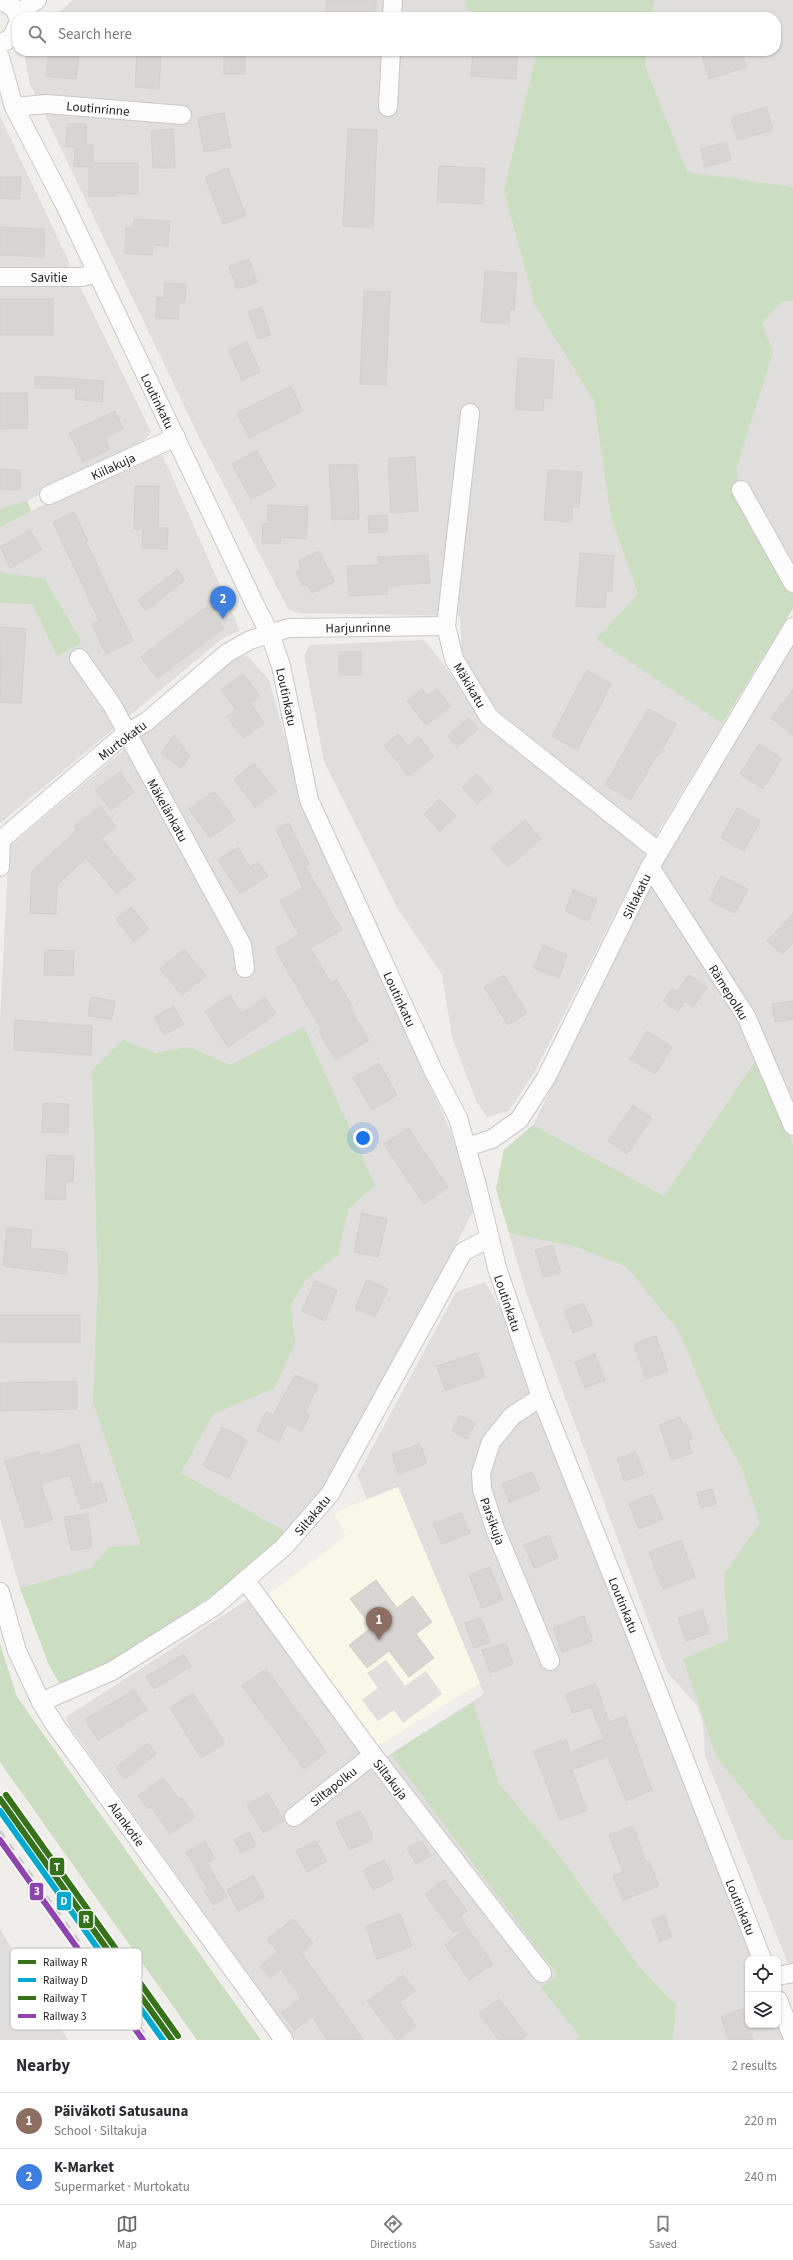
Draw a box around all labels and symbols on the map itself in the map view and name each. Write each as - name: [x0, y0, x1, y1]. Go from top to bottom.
- street label: Loutinrinne: [66, 97, 130, 121]
- street label: Savitie: [31, 269, 67, 287]
- street label: Loutinkatu: [136, 371, 178, 432]
- street label: Kiilakuja: [88, 449, 138, 485]
- pin: 2: [210, 586, 236, 619]
- street label: Harjunrinne: [325, 618, 391, 638]
- street label: Mäkikatu: [449, 660, 490, 711]
- street label: Loutinkatu: [271, 666, 301, 728]
- street label: Murtokatu: [95, 717, 151, 765]
- street label: Mäkelänkatu: [142, 776, 192, 845]
- street label: Siltakatu: [618, 871, 656, 922]
- street label: Rämepolku: [704, 961, 752, 1024]
- street label: Loutinkatu: [378, 969, 420, 1030]
- your location: [353, 1128, 373, 1148]
- street label: Loutinkatu: [489, 1272, 525, 1334]
- street label: Siltakatu: [290, 1491, 335, 1540]
- street label: Parsikuja: [475, 1495, 509, 1548]
- street label: Loutinkatu: [604, 1575, 642, 1636]
- pin: 1: [366, 1607, 392, 1640]
- street label: Siltakuja: [369, 1755, 412, 1804]
- street label: Siltapolku: [306, 1763, 361, 1811]
- street label: Alankotie: [104, 1799, 148, 1851]
- line badge: T: [49, 1857, 65, 1876]
- text: T: [54, 1860, 60, 1875]
- street label: Loutinkatu: [721, 1877, 759, 1938]
- line badge: 3: [29, 1882, 44, 1901]
- text: 3: [34, 1884, 40, 1899]
- line badge: D: [56, 1891, 72, 1911]
- text: D: [61, 1894, 68, 1909]
- line badge: R: [78, 1910, 94, 1929]
- text: R: [83, 1912, 90, 1927]
- legend: [10, 1948, 142, 2030]
- text: Railway R: [43, 1955, 87, 1970]
- text: Railway D: [43, 1973, 88, 1988]
- text: Railway T: [43, 1991, 87, 2006]
- text: Railway 3: [43, 2009, 86, 2024]

